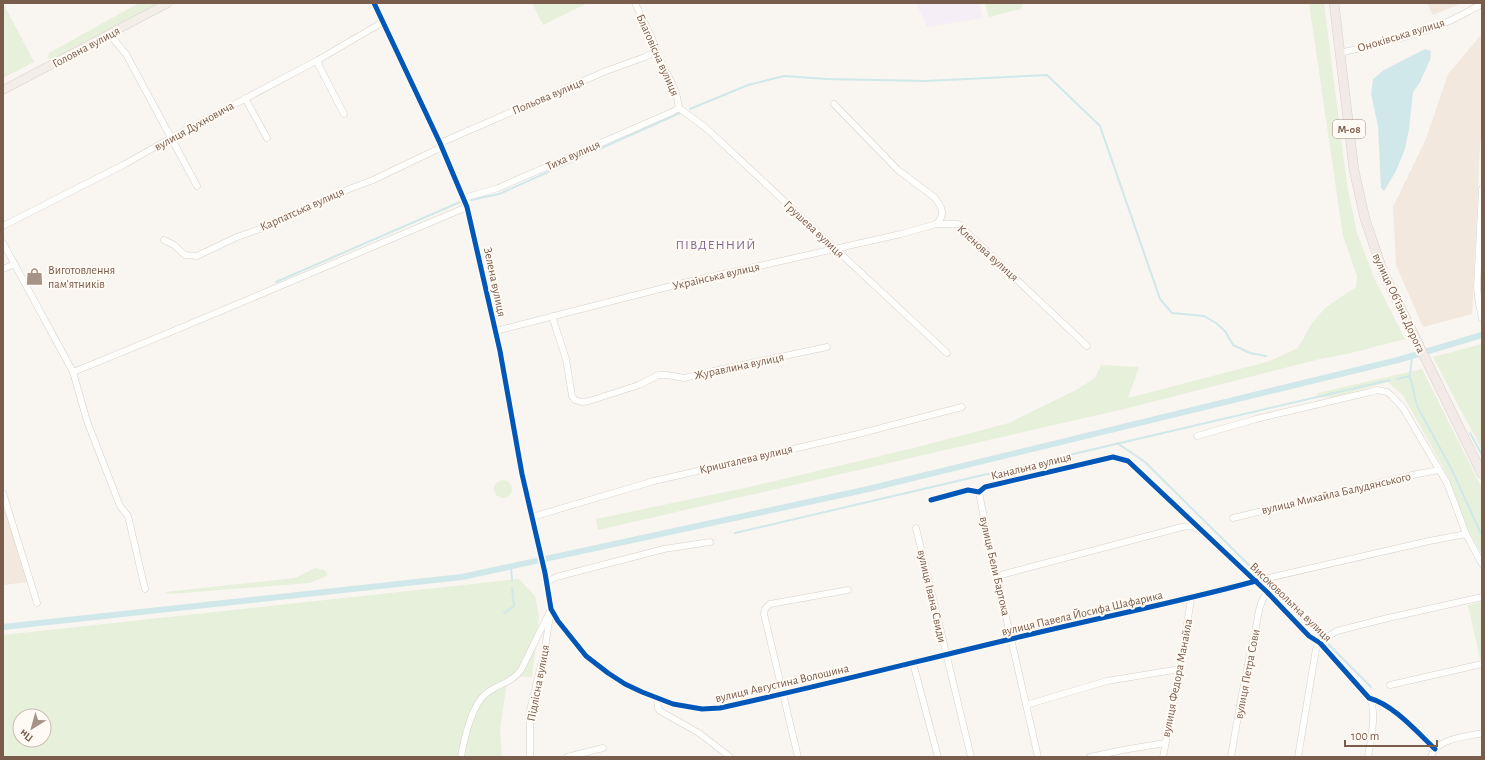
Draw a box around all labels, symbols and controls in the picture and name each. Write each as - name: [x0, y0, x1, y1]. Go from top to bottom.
- street label: Благовісна вулиця: [634, 12, 681, 98]
- street label: Оноківська вулиця: [1356, 16, 1446, 55]
- street label: Головна вулиця: [50, 24, 122, 71]
- street label: Польова вулиця: [510, 75, 586, 117]
- street label: вулиця Духновича: [152, 99, 237, 154]
- road number: М-08: [1333, 120, 1365, 138]
- street label: Тиха вулиця: [544, 138, 602, 173]
- street label: Карпатська вулиця: [258, 185, 346, 234]
- street label: Грушева вулиця: [781, 198, 846, 261]
- street label: Кленова вулиця: [955, 223, 1021, 284]
- district label: ПІВДЕННИЙ: [676, 238, 756, 252]
- street label: Зелена вулиця: [481, 246, 508, 318]
- street label: вулиця Обʼїзна Дорога: [1370, 251, 1428, 356]
- street label: Українська вулиця: [671, 260, 761, 293]
- place label: Виготовлення пам'ятників: [48, 264, 115, 290]
- shop icon: Виготовлення пам'ятників: [25, 267, 45, 287]
- street label: Журавлина вулиця: [693, 351, 785, 382]
- street label: Кришталева вулиця: [698, 442, 794, 477]
- street label: Канальна вулиця: [989, 450, 1073, 483]
- street label: вулиця Михайла Балудянського: [1260, 470, 1412, 517]
- street label: вулиця Бели Бартока: [977, 515, 1012, 617]
- street label: вулиця Івана Свиди: [914, 548, 949, 644]
- street label: Високовольтна вулиця: [1247, 560, 1334, 645]
- street label: вулиця Павела Йосифа Шафарика: [1000, 587, 1165, 638]
- street label: вулиця Федора Манайла: [1160, 617, 1195, 738]
- street label: вулиця Петра Сови: [1232, 628, 1263, 720]
- street label: Підлісна вулиця: [525, 644, 552, 723]
- street label: вулиця Августина Волошина: [714, 662, 851, 705]
- north arrow: [12, 708, 52, 748]
- scale bar: [1345, 722, 1437, 748]
- text: Пн: [18, 727, 35, 744]
- text: 100 m: [1351, 730, 1379, 742]

